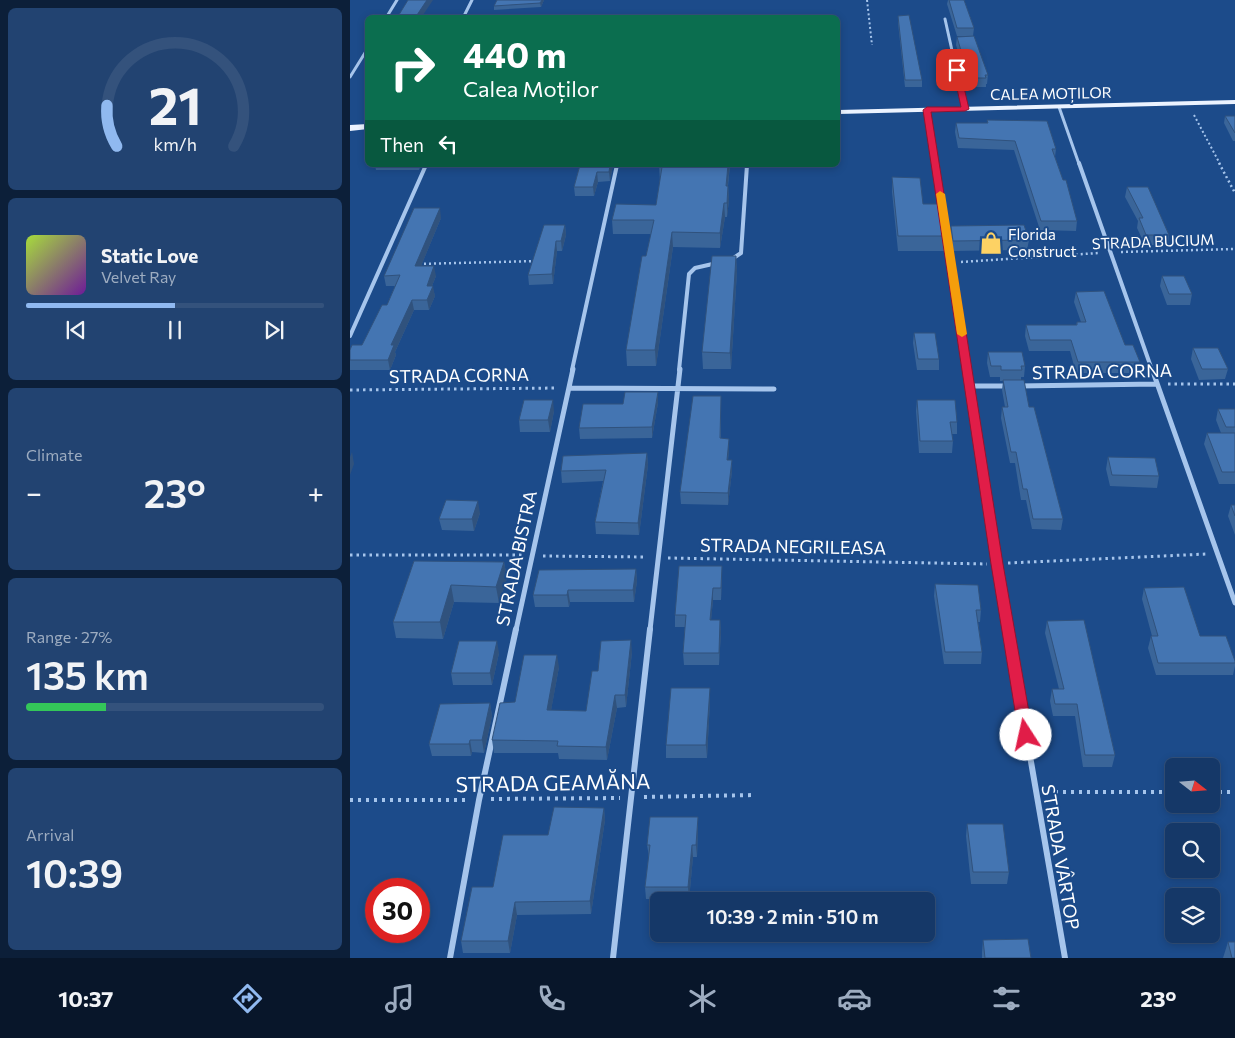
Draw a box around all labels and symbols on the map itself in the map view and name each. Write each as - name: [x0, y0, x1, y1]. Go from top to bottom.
- pin: [936, 49, 978, 91]
- street label: CALEA MOȚILOR: [990, 83, 1112, 105]
- place label: Florida Construct: [1008, 225, 1077, 260]
- shop icon: Florida Construct: [978, 230, 1004, 256]
- street label: STRADA BUCIUM: [1091, 230, 1215, 252]
- street label: STRADA CORNA: [1032, 359, 1172, 383]
- street label: STRADA CORNA: [389, 363, 529, 387]
- street label: STRADA BISTRA: [491, 488, 541, 628]
- street label: STRADA NEGRILEASA: [700, 533, 886, 559]
- position arrow: [999, 708, 1051, 760]
- north arrow: [1165, 758, 1220, 812]
- street label: STRADA GEAMĂNA: [455, 768, 651, 796]
- street label: STRADA VÂRTOP: [1037, 783, 1085, 931]
- speed limit sign: 30: [365, 878, 430, 943]

